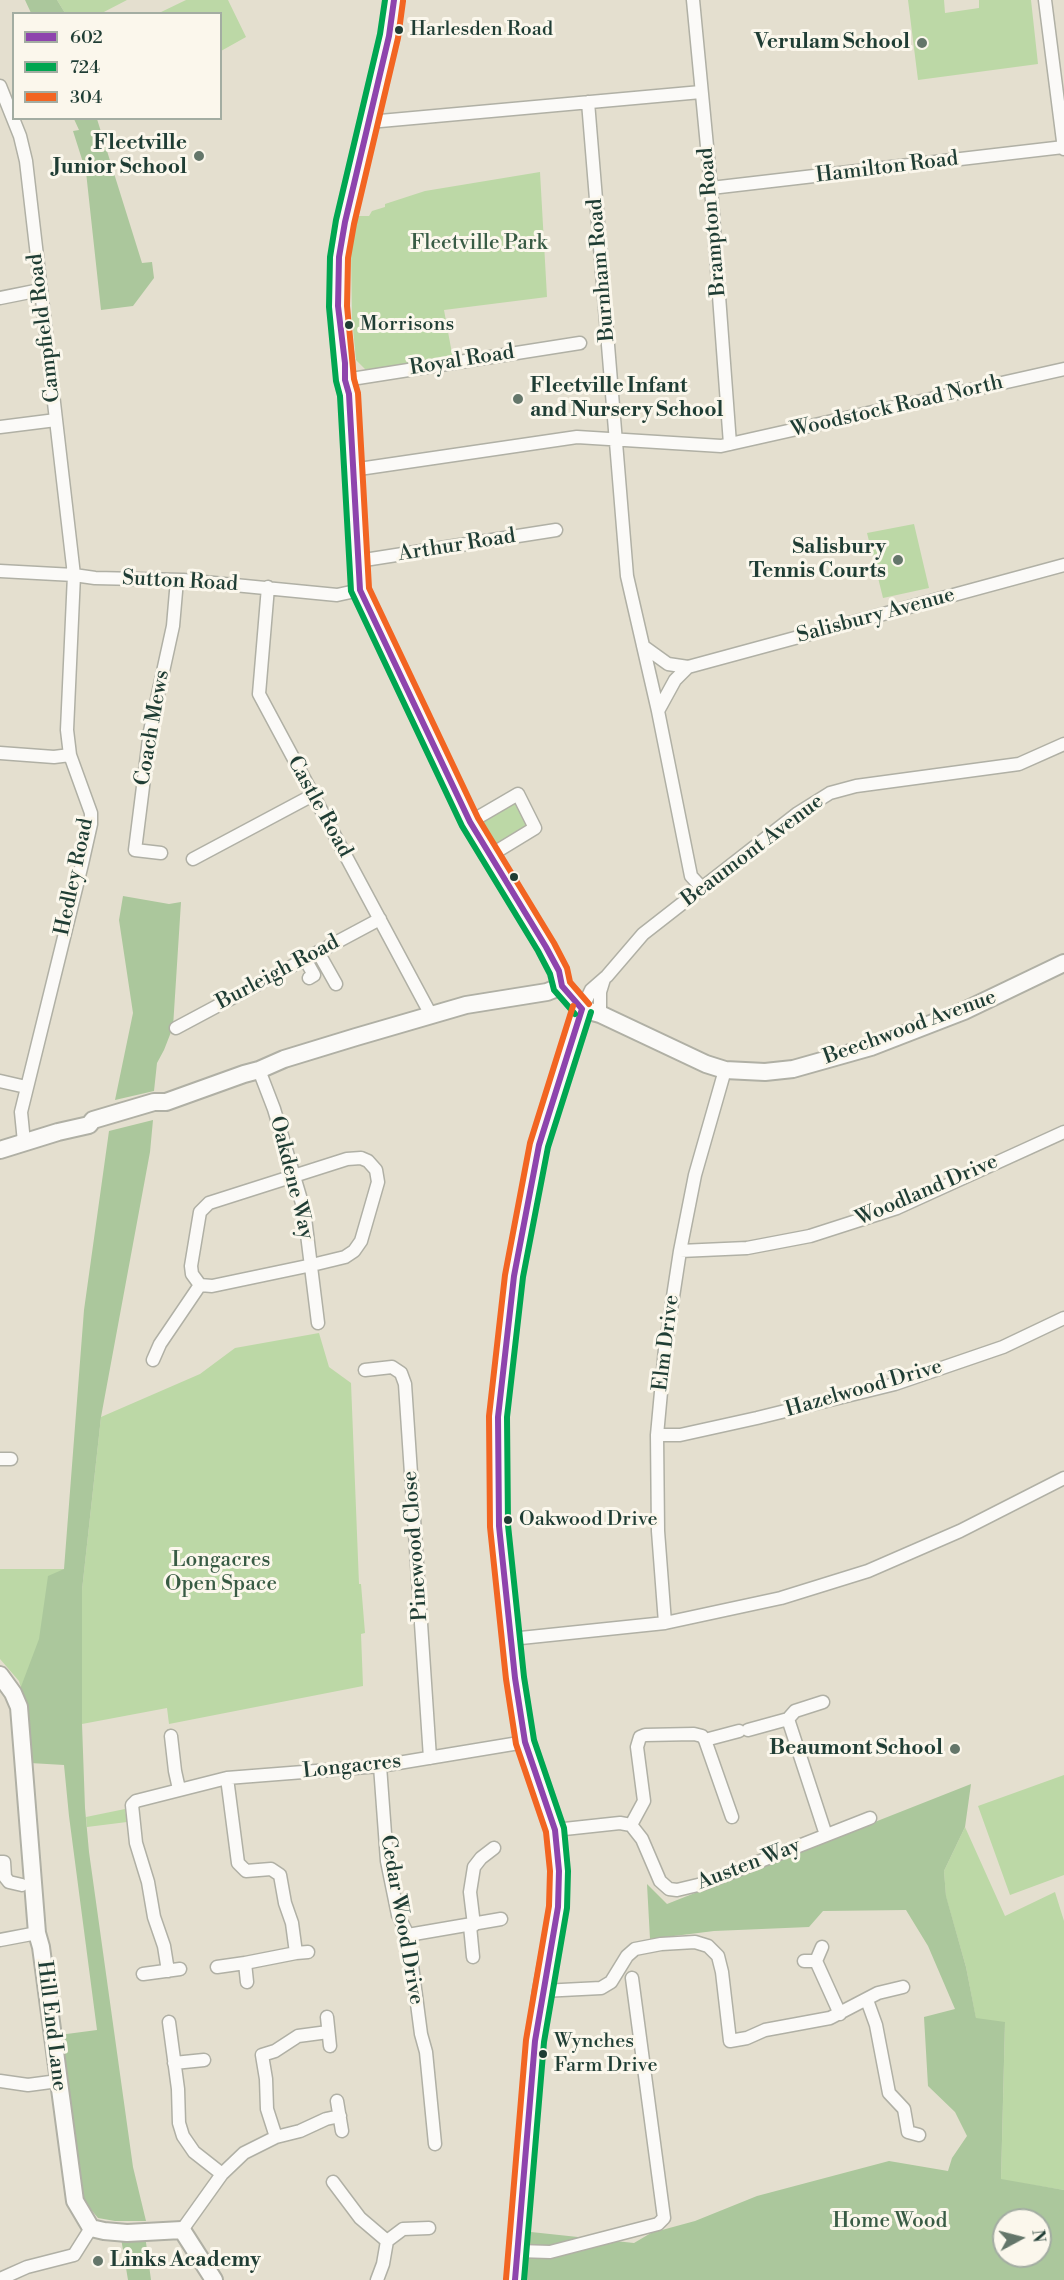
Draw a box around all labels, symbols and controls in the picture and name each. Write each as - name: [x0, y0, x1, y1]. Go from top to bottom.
- legend: [12, 12, 222, 120]
- place label: Harlesden Road: [410, 18, 553, 42]
- marker: Harlesden Road: [393, 24, 405, 36]
- text: 602: [70, 26, 103, 49]
- place label: Verulam School: [754, 30, 910, 56]
- marker: Verulam School: [915, 36, 929, 50]
- text: 724: [70, 56, 100, 79]
- text: 304: [70, 86, 103, 109]
- place label: Fleetville Junior School: [53, 131, 187, 181]
- street label: Brampton Road: [694, 147, 732, 297]
- street label: Hamilton Road: [814, 147, 960, 189]
- marker: Fleetville Junior School: [192, 149, 206, 163]
- street label: Burnham Road: [583, 198, 621, 342]
- park label: Fleetville Park: [410, 231, 548, 257]
- street label: Campfield Road: [23, 252, 67, 404]
- place label: Morrisons: [360, 313, 454, 337]
- marker: Morrisons: [343, 319, 355, 331]
- street label: Royal Road: [408, 340, 516, 382]
- street label: Woodstock Road North: [788, 370, 1006, 444]
- place label: Fleetville Infant and Nursery School: [530, 374, 723, 424]
- marker: Fleetville Infant and Nursery School: [511, 392, 525, 406]
- street label: Arthur Road: [397, 524, 517, 568]
- place label: Salisbury Tennis Courts: [749, 535, 886, 585]
- marker: Salisbury Tennis Courts: [891, 553, 905, 567]
- street label: Sutton Road: [121, 566, 239, 598]
- street label: Salisbury Avenue: [794, 583, 958, 649]
- street label: Coach Mews: [130, 668, 176, 788]
- street label: Castle Road: [281, 752, 357, 862]
- street label: Beaumont Avenue: [677, 789, 829, 913]
- street label: Hedley Road: [50, 816, 100, 938]
- unlabelled marker: [508, 871, 520, 883]
- street label: Burleigh Road: [212, 930, 344, 1016]
- street label: Beechwood Avenue: [820, 985, 1000, 1071]
- street label: Oakdene Way: [263, 1114, 319, 1242]
- street label: Woodland Drive: [852, 1150, 1002, 1232]
- street label: Elm Drive: [649, 1293, 685, 1393]
- street label: Hazelwood Drive: [783, 1355, 945, 1423]
- street label: Pinewood Close: [398, 1470, 434, 1622]
- place label: Oakwood Drive: [519, 1508, 658, 1532]
- marker: Oakwood Drive: [502, 1514, 514, 1526]
- park label: Longacres Open Space: [165, 1548, 277, 1598]
- place label: Beaumont School: [769, 1736, 943, 1762]
- marker: Beaumont School: [948, 1742, 962, 1756]
- street label: Longacres: [301, 1749, 403, 1785]
- street label: Cedar Wood Drive: [374, 1833, 428, 2007]
- street label: Austen Way: [694, 1834, 804, 1896]
- street label: Hill End Lane: [30, 1959, 72, 2093]
- place label: Wynches Farm Drive: [554, 2030, 658, 2077]
- marker: Wynches Farm Drive: [537, 2048, 549, 2060]
- north arrow: [992, 2208, 1052, 2268]
- park label: Home Wood: [832, 2209, 948, 2235]
- text: N: [1027, 2229, 1049, 2244]
- place label: Links Academy: [110, 2248, 261, 2274]
- marker: Links Academy: [91, 2254, 105, 2268]

